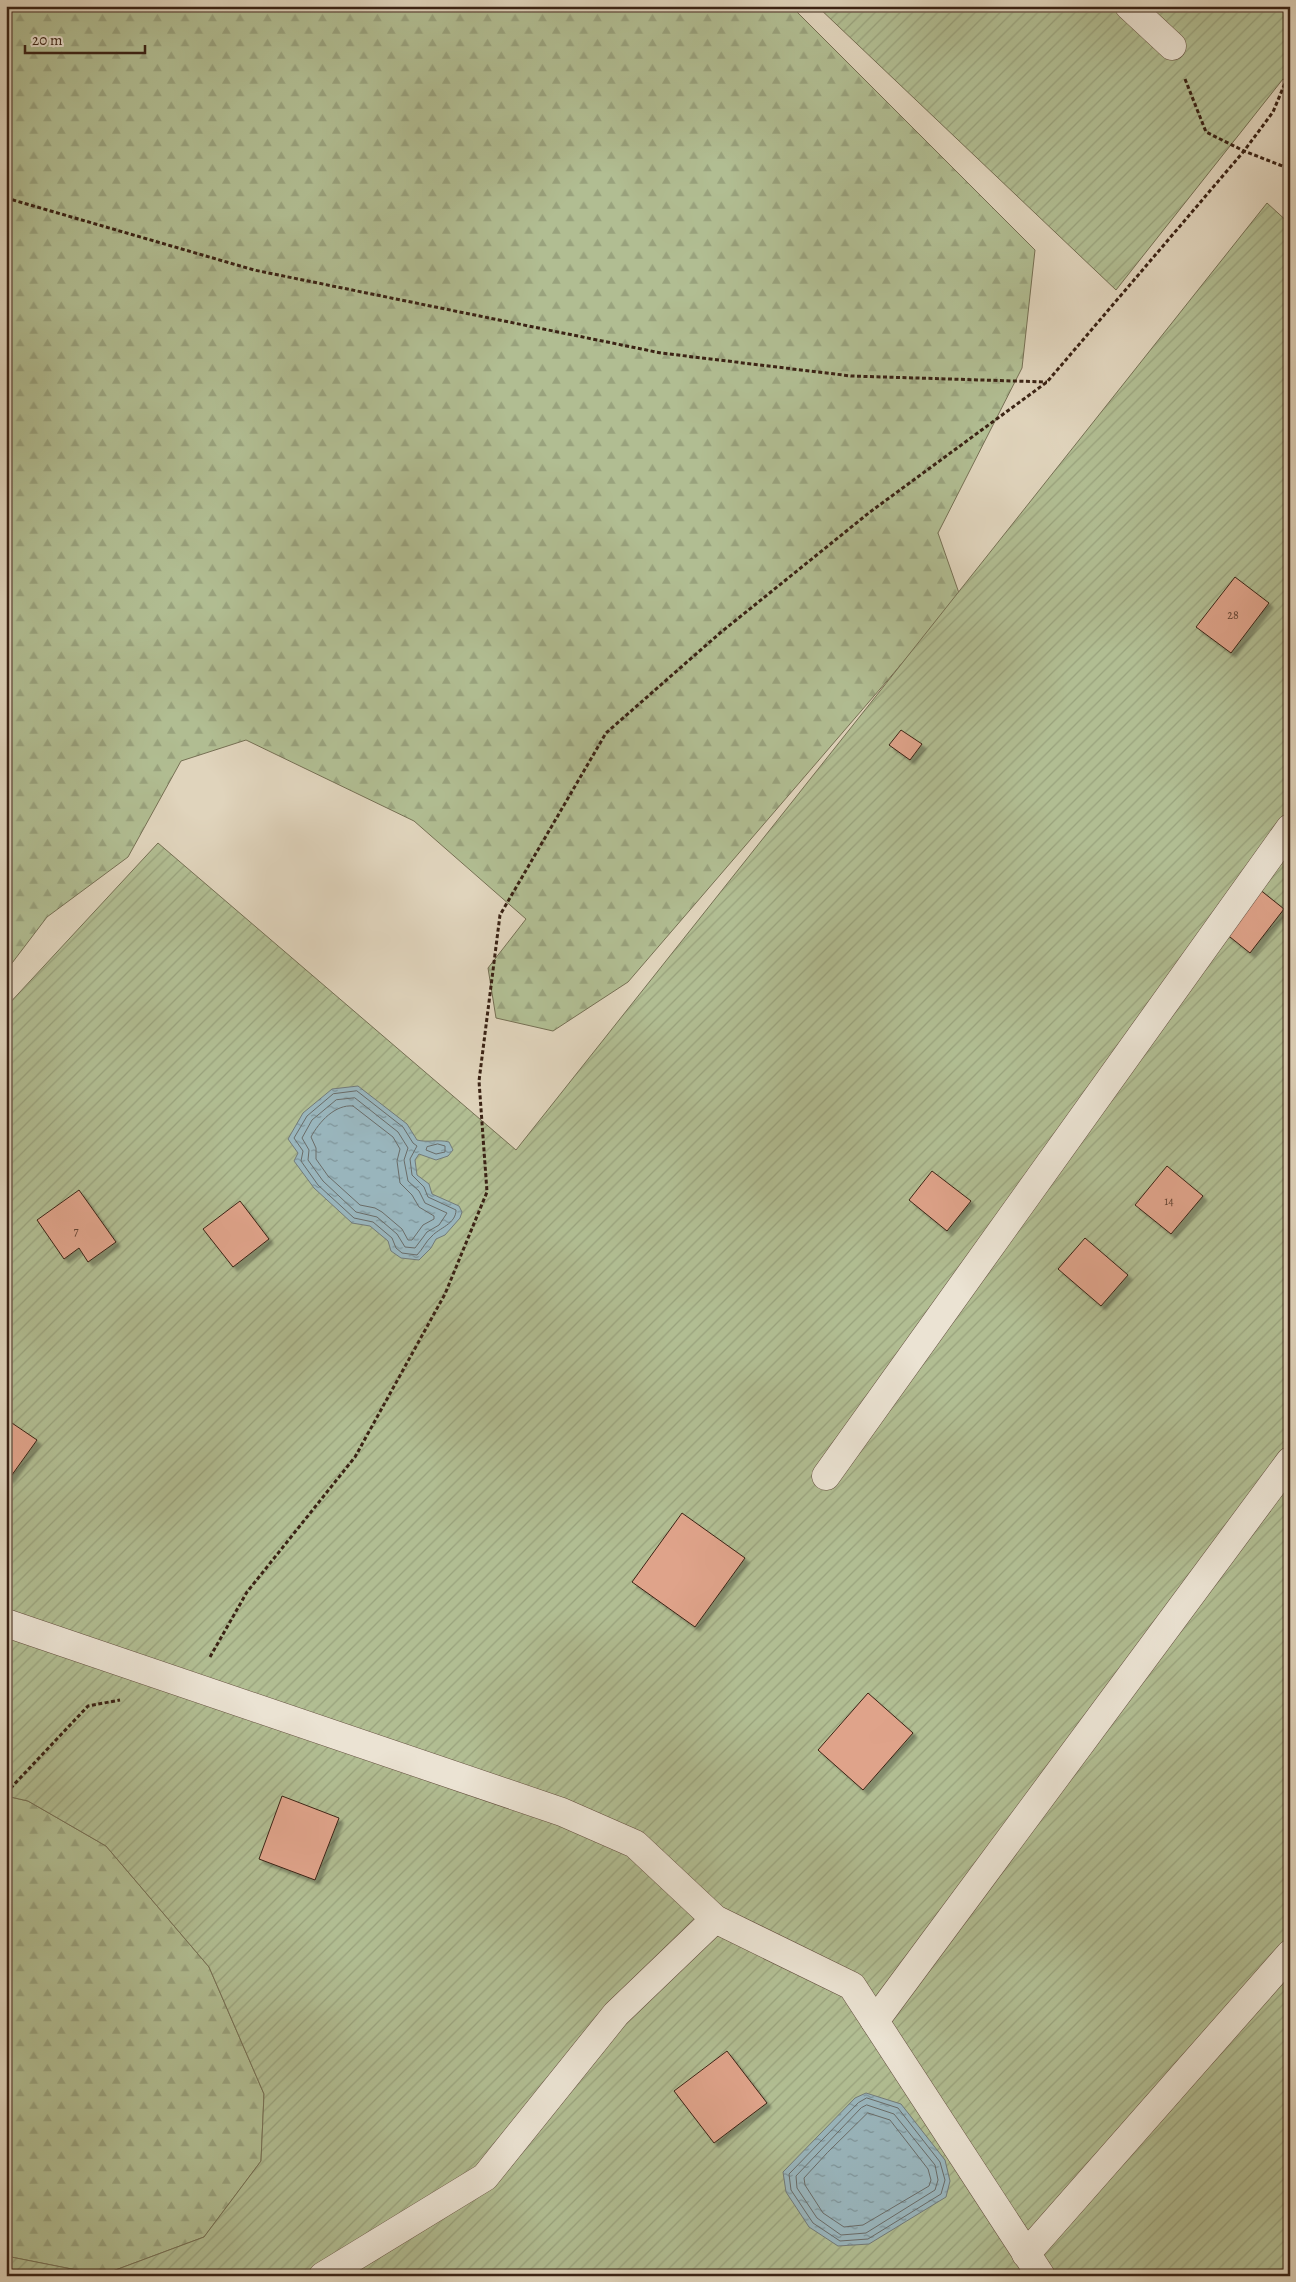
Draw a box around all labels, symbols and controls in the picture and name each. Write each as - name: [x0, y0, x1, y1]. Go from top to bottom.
- scale bar: [25, 22, 145, 54]
- text: 20 m: [32, 30, 63, 50]
- house number: 28: [1227, 607, 1239, 623]
- house number: 14: [1164, 1193, 1174, 1209]
- house number: 7: [73, 1223, 79, 1239]

